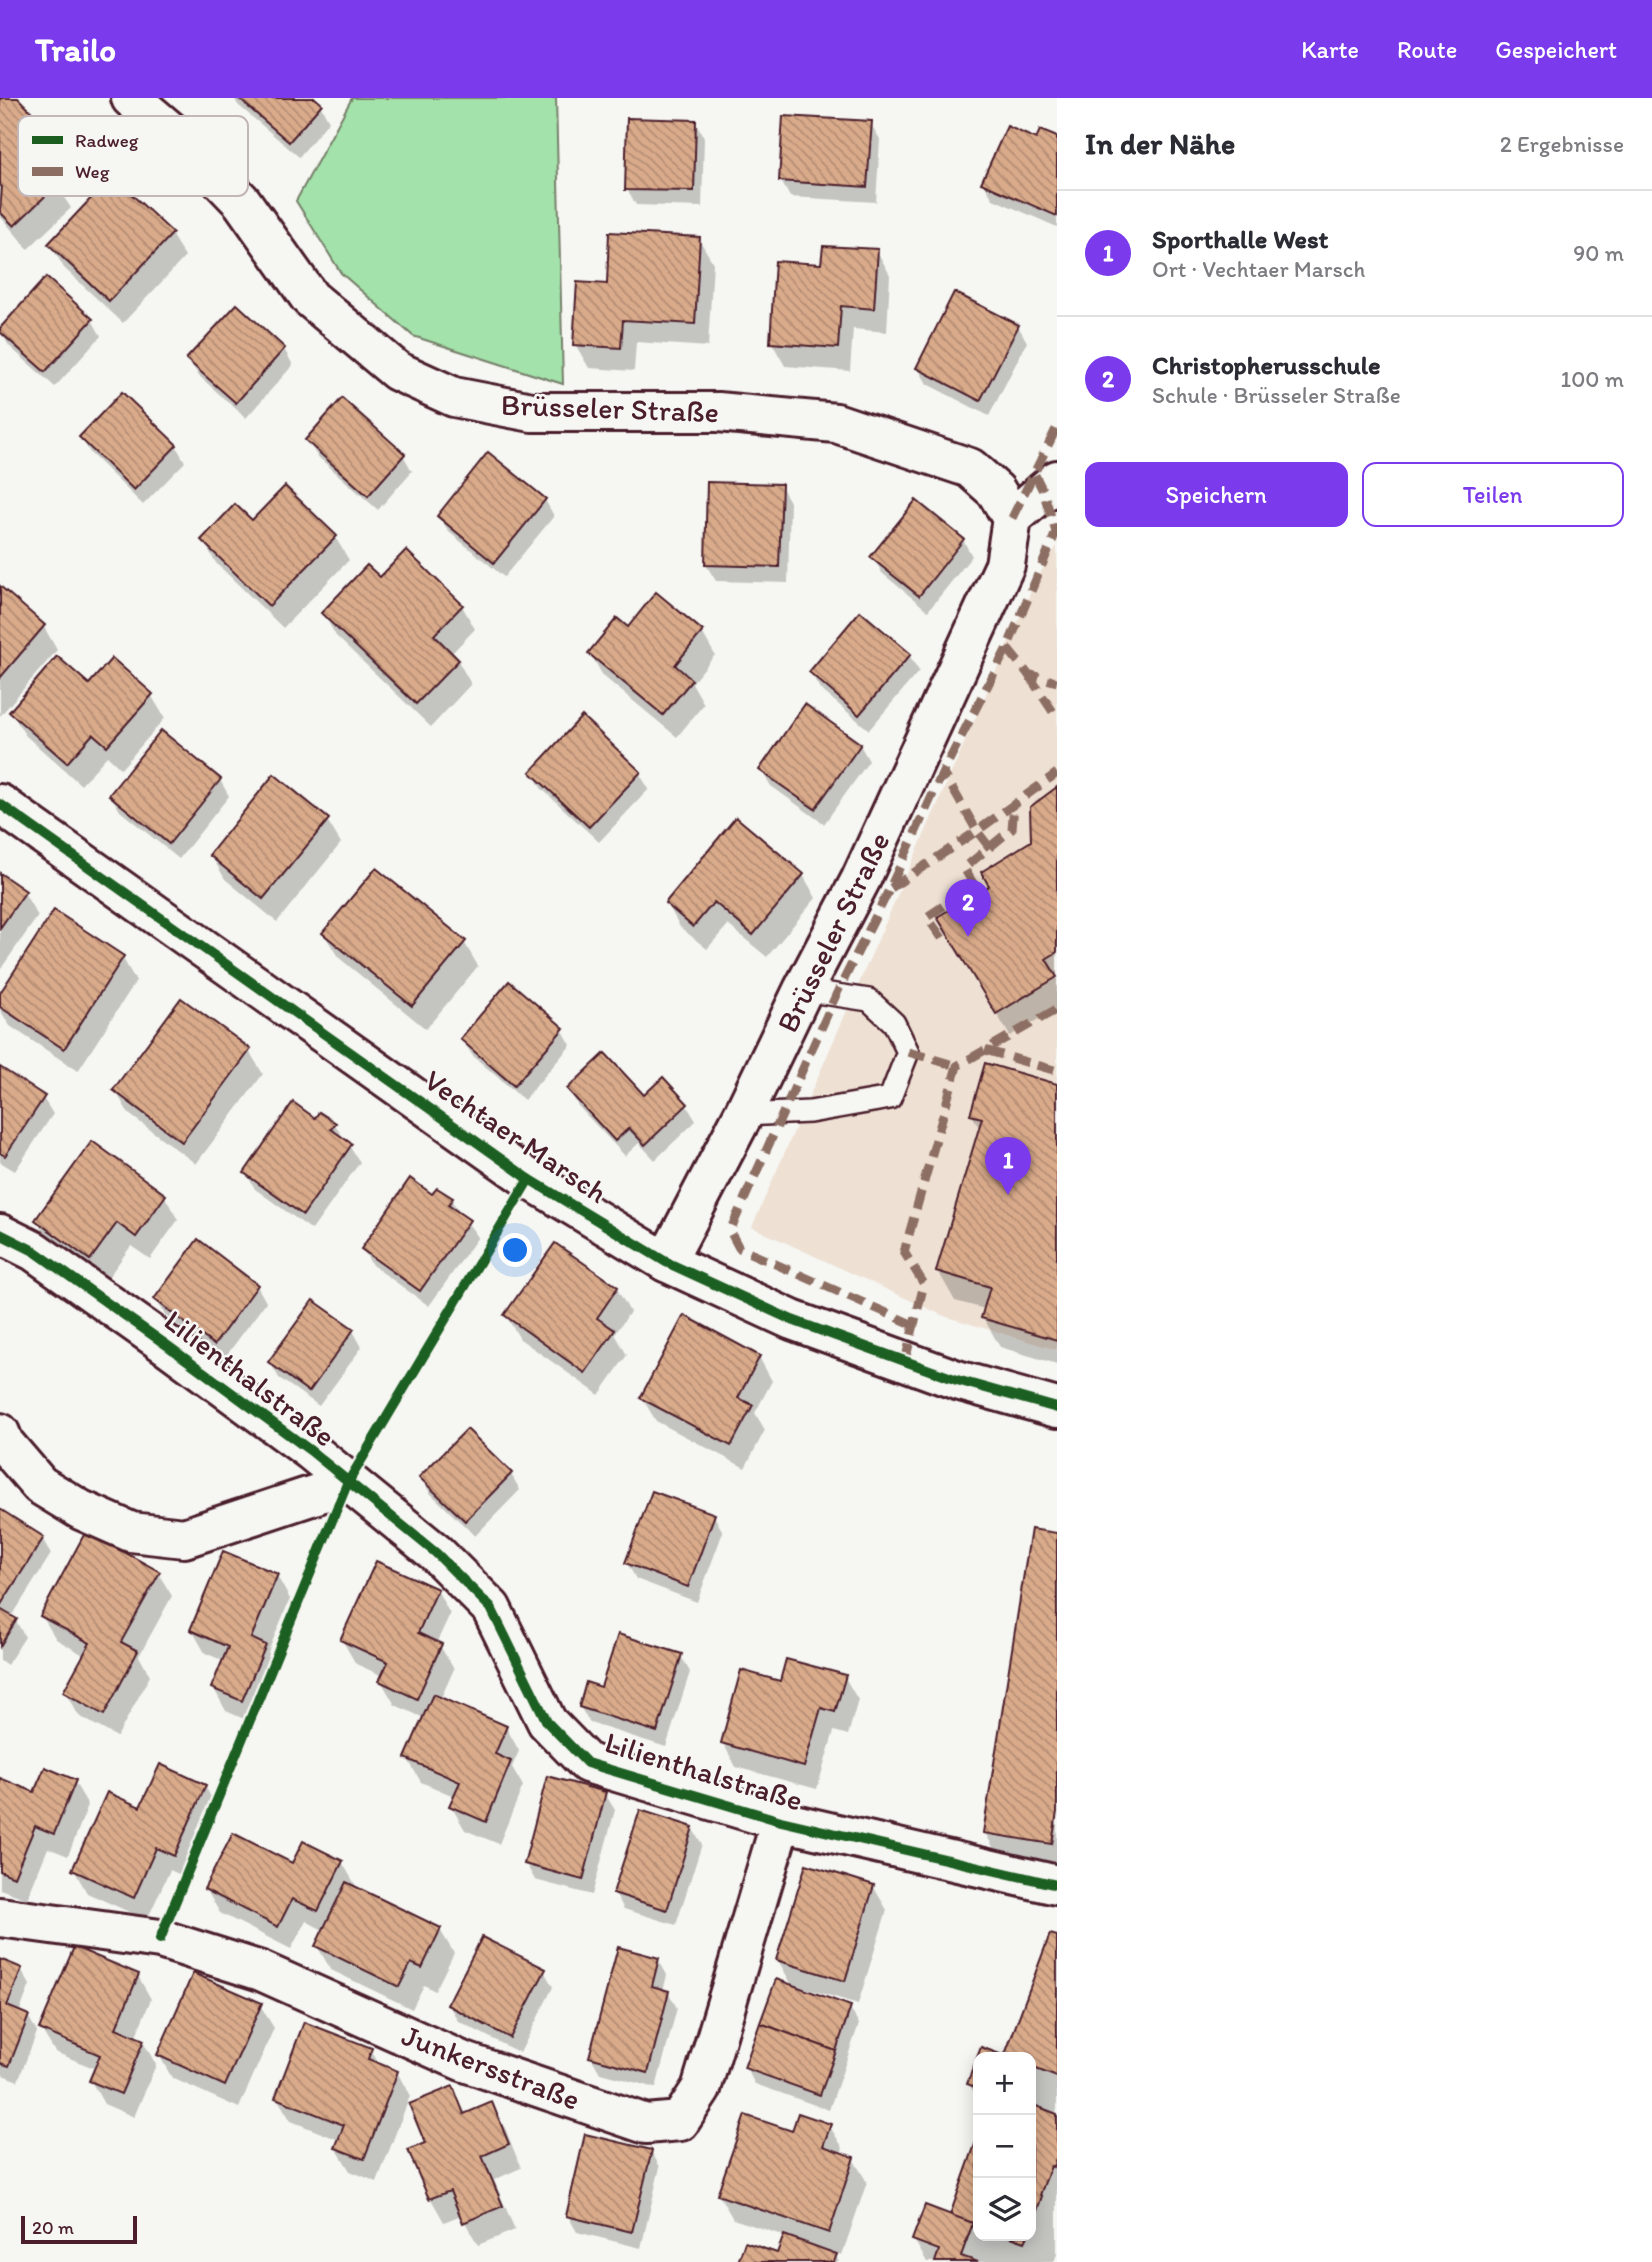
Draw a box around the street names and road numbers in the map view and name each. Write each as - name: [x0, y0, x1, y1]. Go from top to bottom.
- street label: Brüsseler Straße: [500, 386, 720, 430]
- street label: Brüsseler Straße: [769, 826, 897, 1038]
- street label: Vechtaer Marsch: [417, 1061, 615, 1211]
- street label: Lilienthalstraße: [157, 1302, 343, 1454]
- street label: Lilienthalstraße: [601, 1723, 807, 1819]
- street label: Junkersstraße: [397, 2016, 585, 2118]

